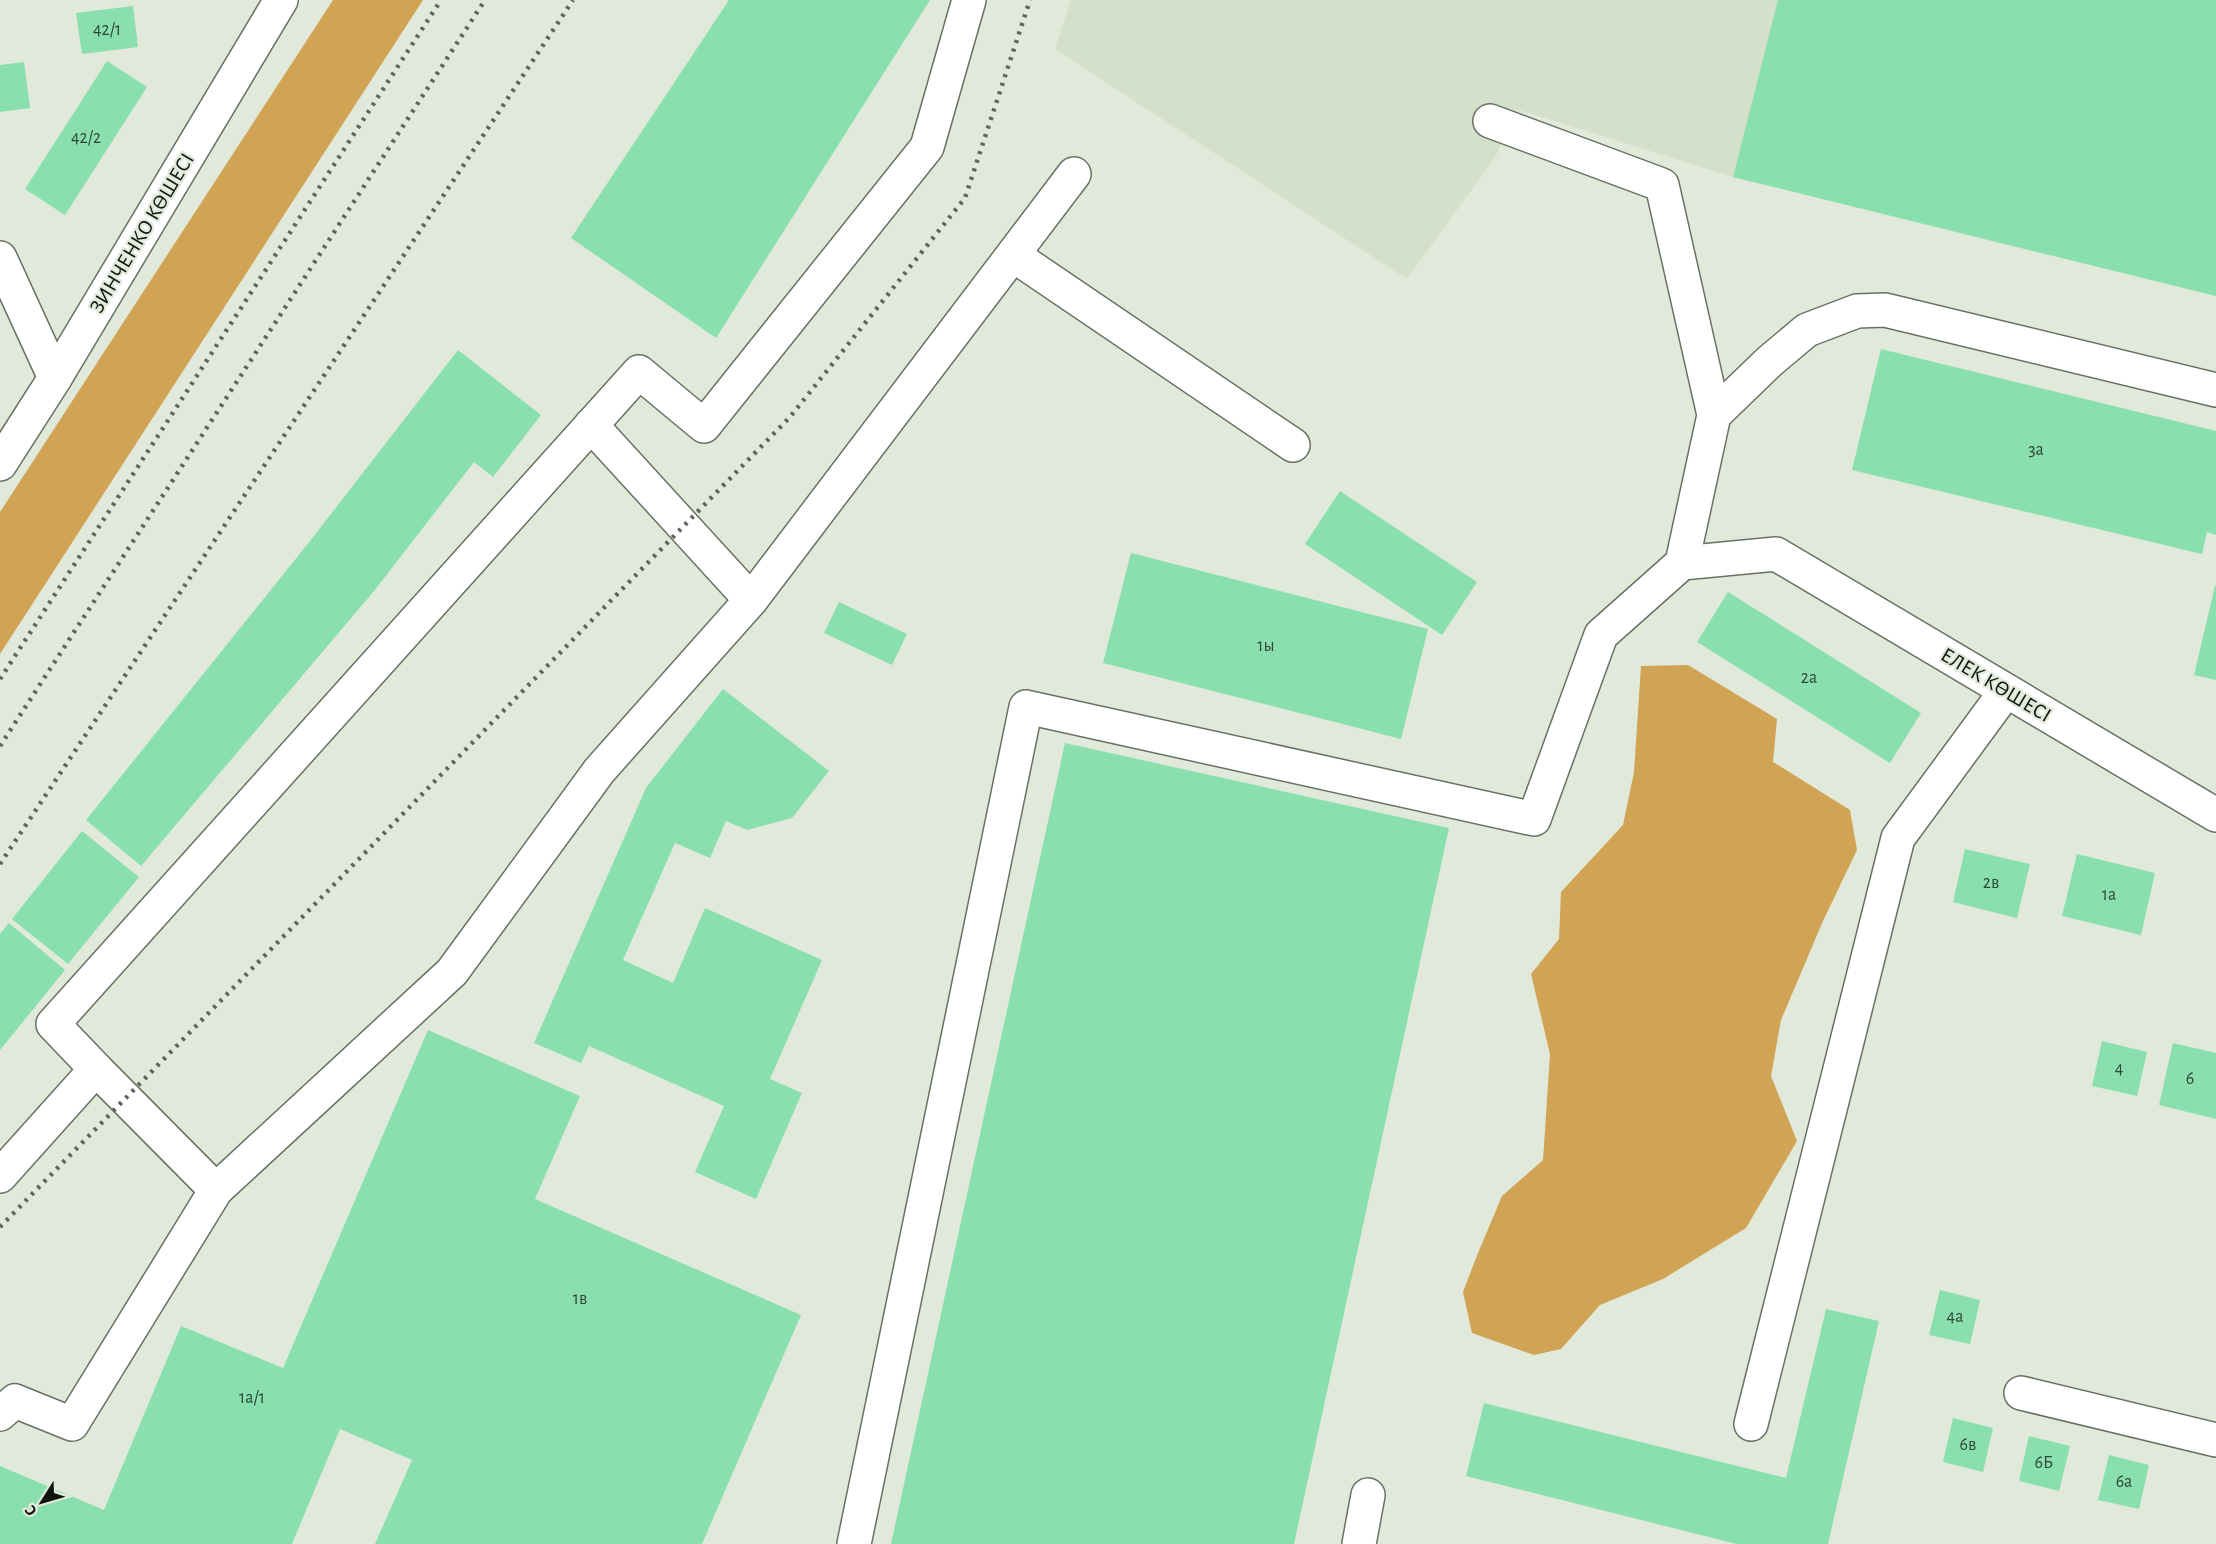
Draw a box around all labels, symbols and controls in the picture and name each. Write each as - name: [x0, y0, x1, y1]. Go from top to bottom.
- house number: 42/1: [93, 21, 121, 39]
- house number: 42/2: [71, 129, 101, 147]
- street label: ЗИНЧЕНКО КӨШЕСІ: [86, 149, 198, 317]
- house number: 3а: [2028, 441, 2044, 459]
- house number: 1ы: [1257, 637, 1275, 655]
- street label: ЕЛЕК КӨШЕСІ: [1937, 644, 2055, 726]
- house number: 2а: [1801, 669, 1817, 687]
- house number: 2в: [1983, 874, 1999, 892]
- house number: 1а: [2102, 886, 2116, 904]
- house number: 4: [2115, 1060, 2124, 1078]
- house number: 6: [2186, 1070, 2194, 1088]
- house number: 1в: [573, 1290, 587, 1308]
- house number: 4а: [1947, 1308, 1963, 1326]
- house number: 1а/1: [239, 1389, 265, 1407]
- house number: 6в: [1960, 1436, 1976, 1454]
- house number: 6Б: [2035, 1454, 2053, 1472]
- north arrow: [12, 1472, 72, 1532]
- house number: 6а: [2116, 1473, 2132, 1491]
- text: С: [22, 1502, 40, 1519]

